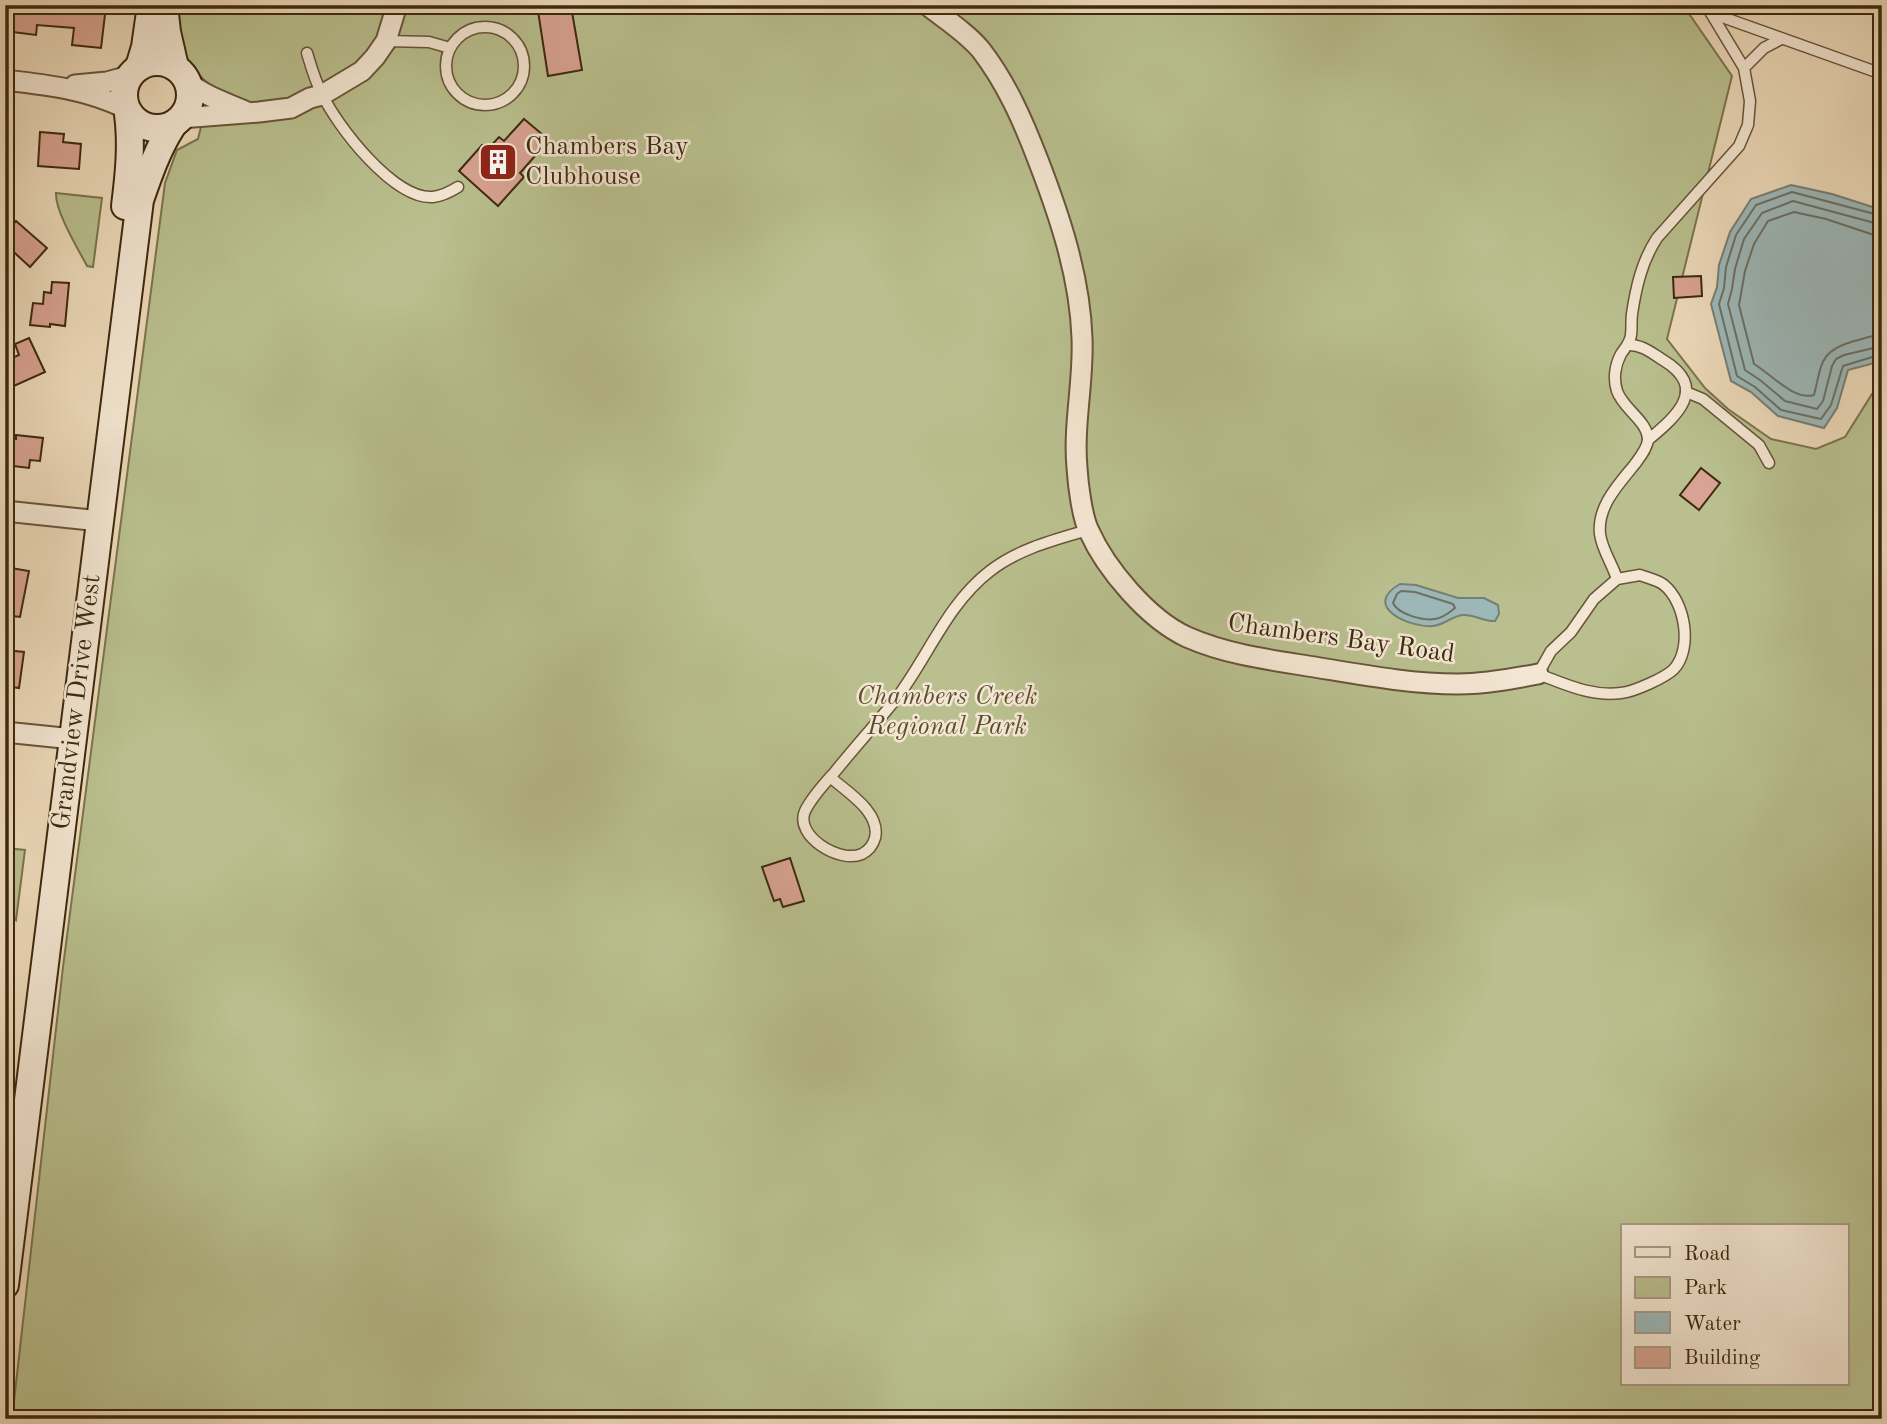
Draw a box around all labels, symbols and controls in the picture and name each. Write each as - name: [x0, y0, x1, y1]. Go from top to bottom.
- place label: Chambers Bay Clubhouse: [525, 134, 689, 190]
- building icon: Chambers Bay Clubhouse: [477, 141, 519, 183]
- street label: Grandview Drive West: [48, 573, 106, 831]
- street label: Chambers Bay Road: [1226, 610, 1456, 668]
- park label: Chambers Creek Regional Park: [857, 684, 1037, 740]
- legend: [1621, 1224, 1848, 1386]
- text: Road: [1684, 1244, 1731, 1265]
- text: Park: [1684, 1278, 1727, 1299]
- text: Water: [1684, 1314, 1741, 1335]
- text: Building: [1684, 1348, 1761, 1369]

